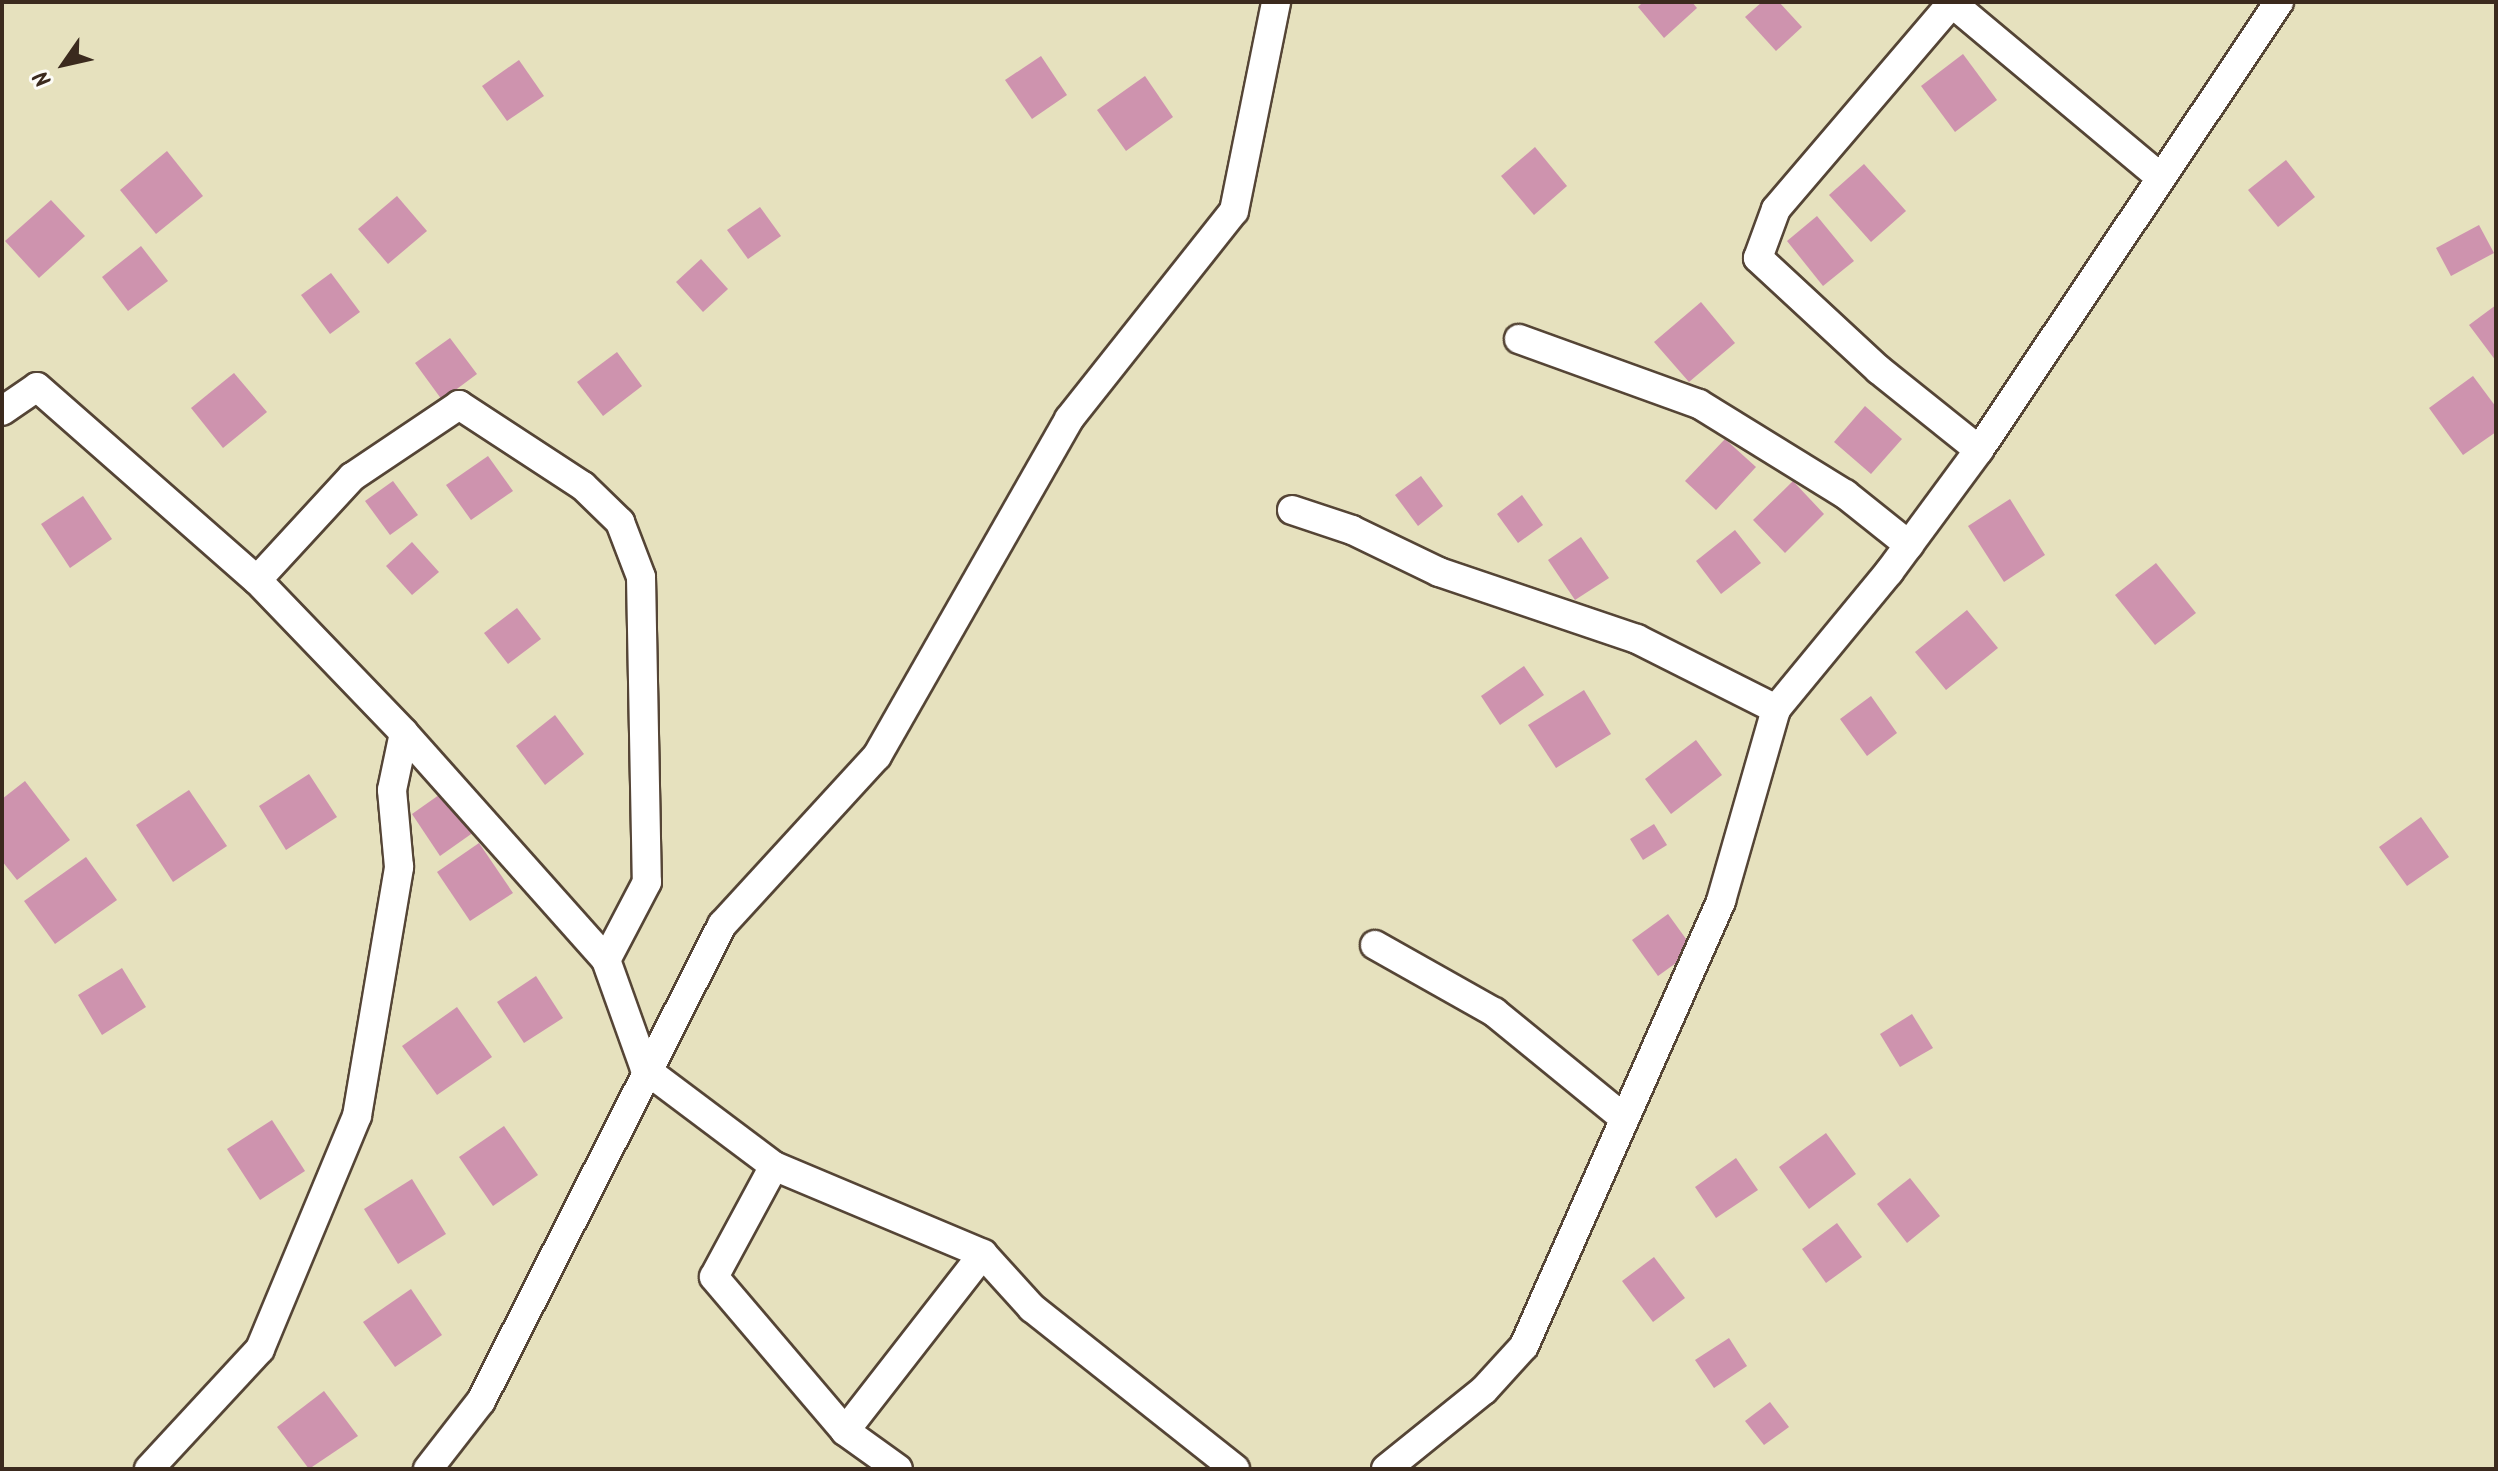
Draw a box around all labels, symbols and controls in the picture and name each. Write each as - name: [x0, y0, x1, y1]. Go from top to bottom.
- north arrow: [24, 24, 104, 104]
- text: N: [25, 62, 62, 93]

